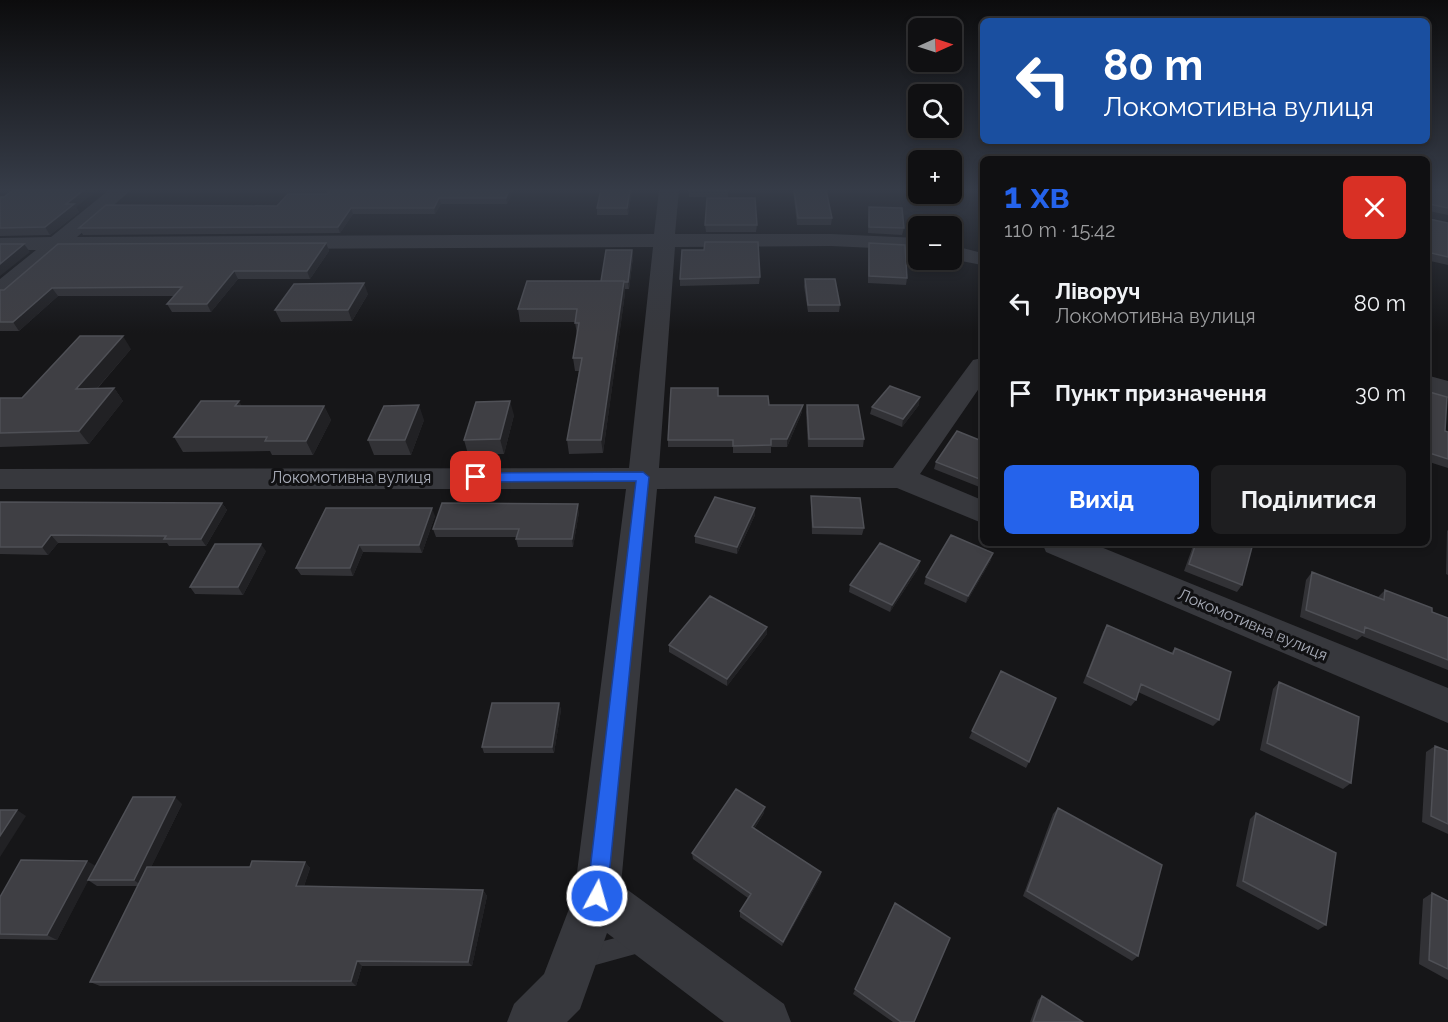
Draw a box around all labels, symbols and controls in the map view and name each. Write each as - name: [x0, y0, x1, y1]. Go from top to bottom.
- north arrow: [908, 18, 962, 72]
- map controls: [908, 18, 962, 270]
- text: 80 m: [1103, 41, 1203, 90]
- icon: left: [1004, 42, 1082, 120]
- button: search: [908, 84, 962, 138]
- text: Локомотивна вулиця: [1103, 91, 1374, 122]
- button: +: [908, 150, 962, 204]
- text: 1 хв: [1004, 174, 1070, 216]
- button: close: [1343, 176, 1406, 239]
- button: −: [908, 216, 962, 270]
- text: 110 m · 15:42: [1004, 218, 1115, 242]
- text: Ліворуч: [1055, 278, 1140, 304]
- icon: left: [1004, 287, 1037, 320]
- text: 80 m: [1354, 290, 1406, 316]
- text: Локомотивна вулиця: [1055, 304, 1256, 328]
- icon: arrive: [1004, 377, 1037, 410]
- text: Пункт призначення: [1055, 380, 1267, 406]
- text: 30 m: [1355, 380, 1406, 406]
- pin: [450, 451, 501, 502]
- icon: arrive: [459, 460, 492, 493]
- button: Вихід: [1004, 465, 1199, 534]
- button: Поділитися: [1211, 465, 1406, 534]
- street label: Локомотивна вулиця: [271, 468, 431, 487]
- street label: Локомотивна вулиця: [1175, 584, 1330, 665]
- position arrow: [565, 864, 629, 928]

